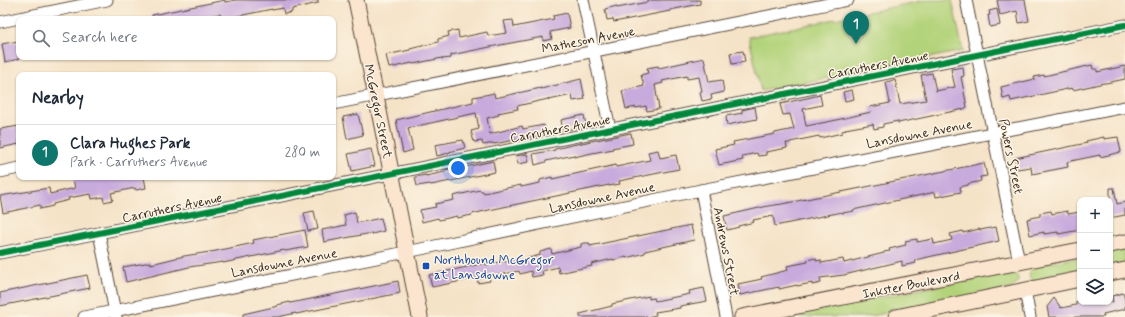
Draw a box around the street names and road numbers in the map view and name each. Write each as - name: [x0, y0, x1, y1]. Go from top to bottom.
- street label: Matheson Avenue: [540, 23, 636, 58]
- street label: Carruthers Avenue: [827, 47, 930, 84]
- street label: McGregor Street: [357, 63, 396, 161]
- street label: Carruthers Avenue: [509, 111, 612, 148]
- street label: Lansdowne Avenue: [865, 116, 974, 153]
- street label: Powers Street: [994, 117, 1027, 196]
- street label: Lansdowne Avenue: [548, 179, 657, 218]
- street label: Carruthers Avenue: [121, 190, 224, 227]
- street label: Andrews Street: [709, 206, 742, 297]
- street label: Lansdowne Avenue: [230, 245, 339, 282]
- street label: Inkster Boulevard: [861, 268, 961, 303]

